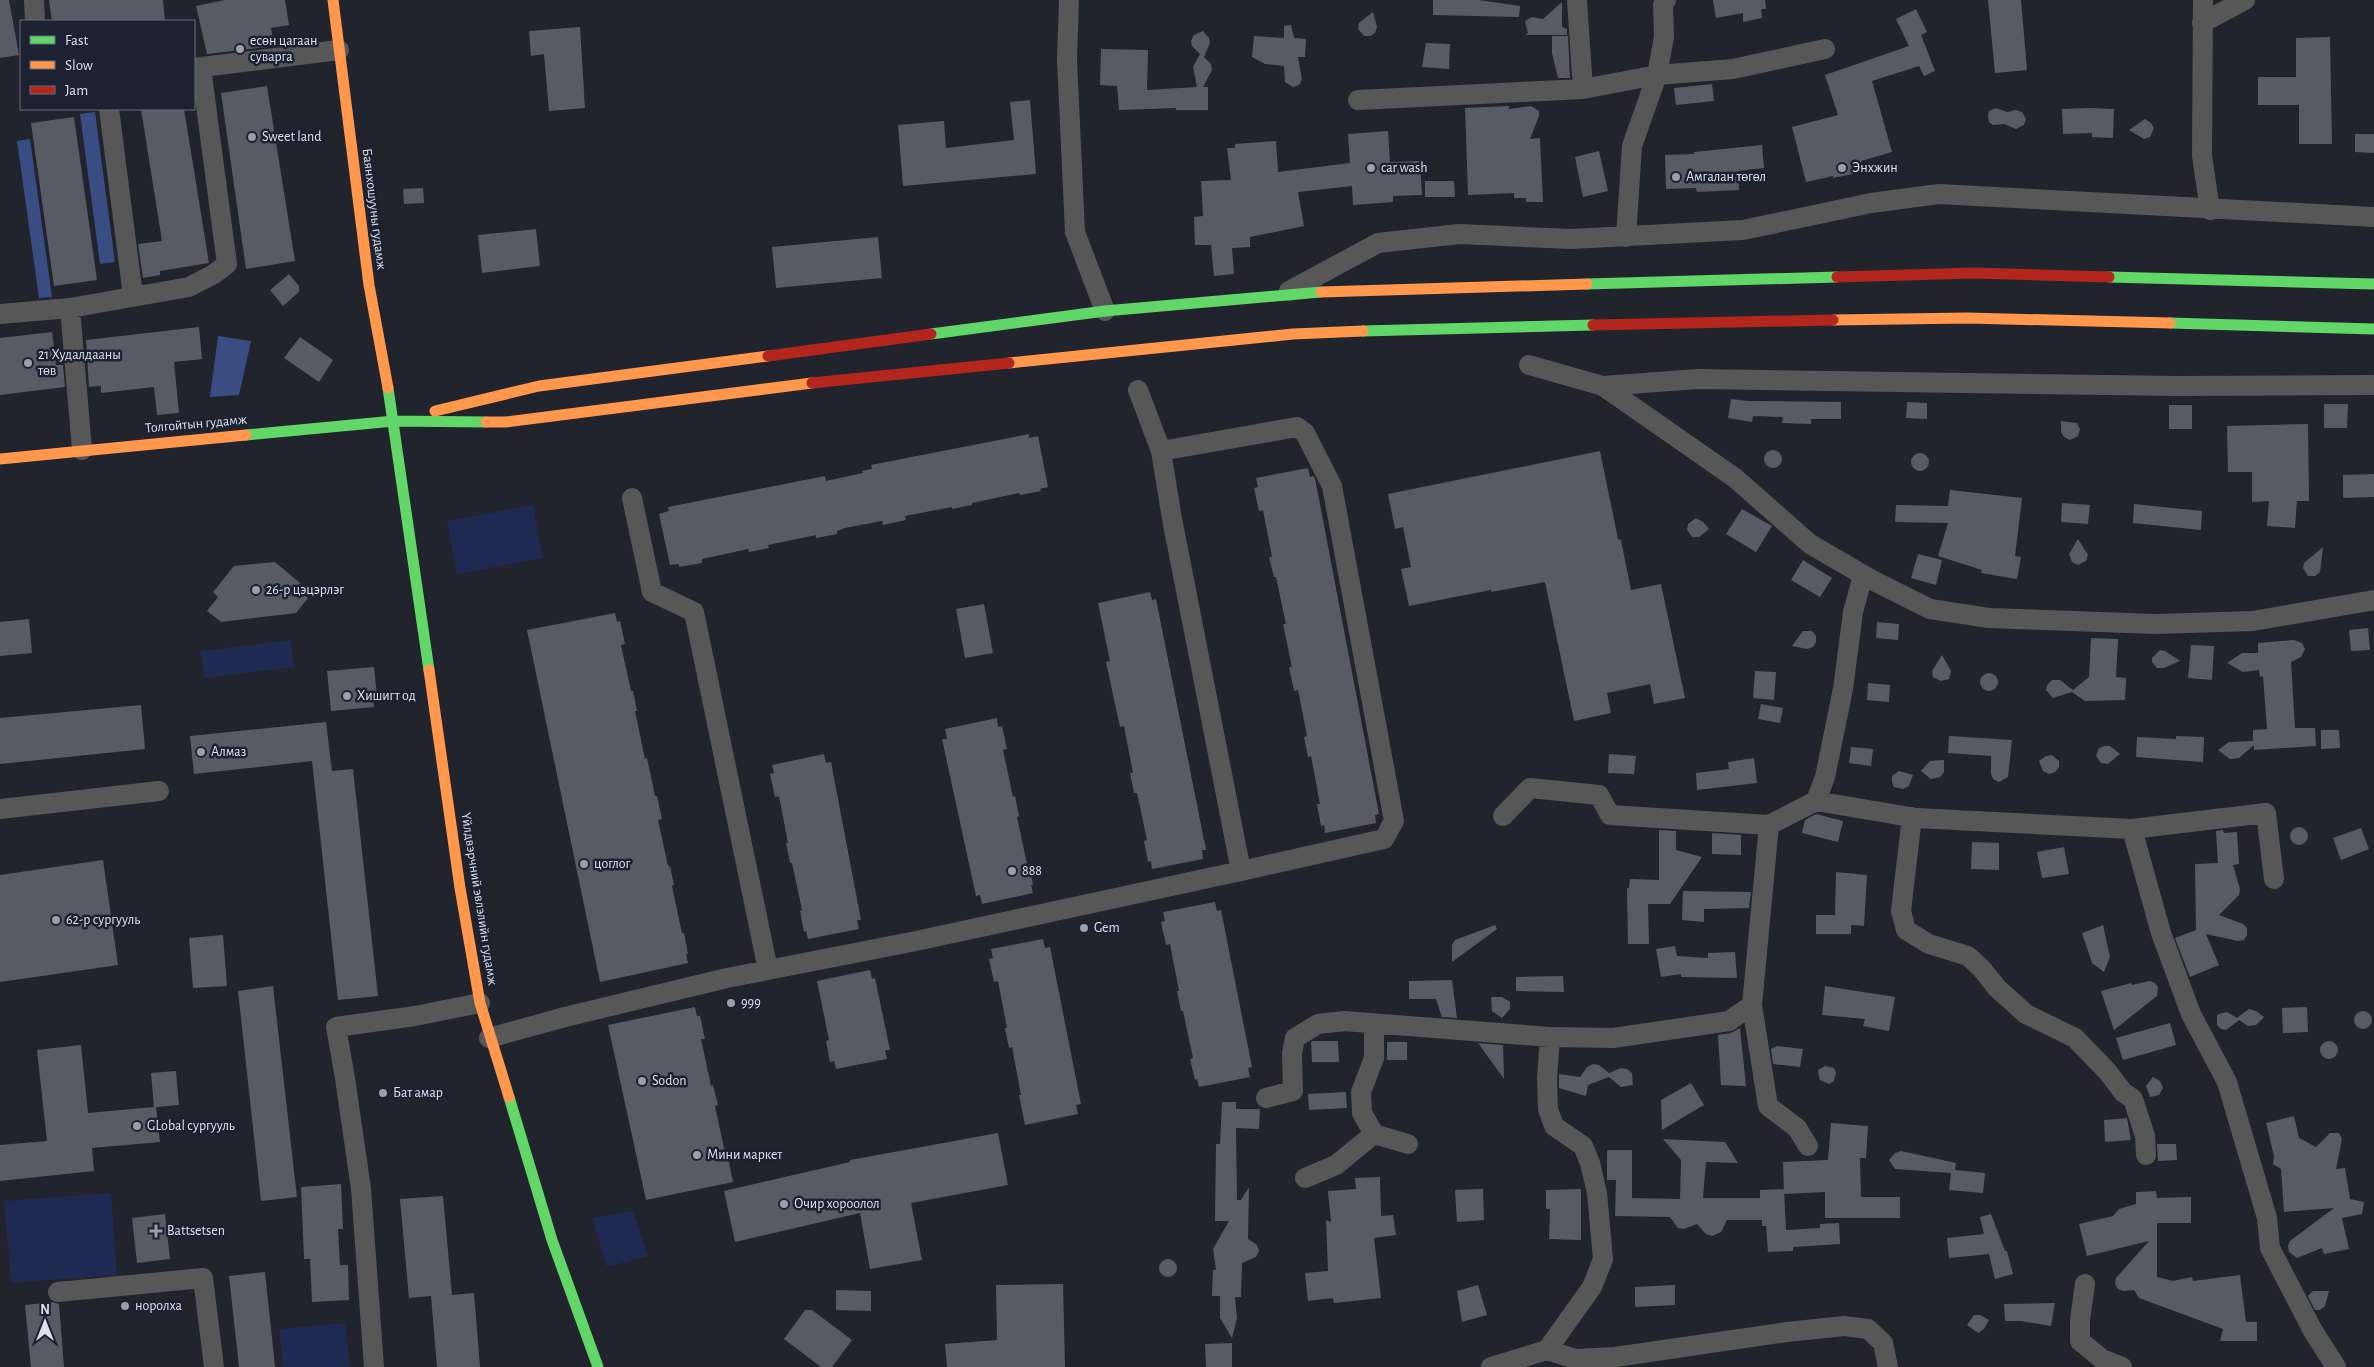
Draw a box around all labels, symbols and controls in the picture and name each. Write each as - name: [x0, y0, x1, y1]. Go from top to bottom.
- legend: [20, 20, 195, 110]
- text: Fast: [65, 33, 89, 48]
- place label: есөн цагаан суварга: [250, 34, 318, 64]
- marker: есөн цагаан суварга: [234, 43, 246, 55]
- text: Slow: [65, 58, 93, 73]
- text: Jam: [65, 83, 88, 98]
- place label: Sweet land: [262, 130, 322, 144]
- marker: Sweet land: [246, 131, 258, 143]
- street label: Баянхошууны гудамж: [360, 147, 388, 271]
- place label: car wash: [1381, 161, 1428, 175]
- place label: Энхжин: [1852, 161, 1898, 175]
- marker: car wash: [1365, 162, 1377, 174]
- marker: Энхжин: [1836, 162, 1848, 174]
- place label: Амгалан төгөл: [1686, 170, 1766, 184]
- marker: Амгалан төгөл: [1670, 171, 1682, 183]
- place label: 21 Худалдааны төв: [37, 348, 121, 378]
- marker: 21 Худалдааны төв: [22, 357, 34, 369]
- street label: Толгойтын гудамж: [145, 413, 247, 435]
- place label: 26-р цэцэрлэг: [266, 583, 344, 597]
- marker: 26-р цэцэрлэг: [250, 584, 262, 596]
- place label: Хишигт од: [357, 689, 416, 703]
- marker: Хишигт од: [341, 690, 353, 702]
- place label: Алмаз: [211, 745, 246, 759]
- marker: Алмаз: [195, 746, 207, 758]
- street label: Үйлдвэрчний эвлэлийн гудамж: [458, 812, 500, 986]
- place label: цоглог: [594, 857, 630, 871]
- marker: цоглог: [578, 858, 590, 870]
- place label: 888: [1022, 864, 1042, 878]
- marker: 888: [1006, 865, 1018, 877]
- place label: 62-р сургууль: [66, 913, 140, 927]
- marker: 62-р сургууль: [50, 914, 62, 926]
- place label: Gem: [1094, 921, 1120, 935]
- marker: Gem: [1078, 922, 1090, 934]
- place label: 999: [741, 996, 761, 1010]
- marker: 999: [725, 997, 737, 1009]
- place label: Sodon: [652, 1074, 686, 1088]
- marker: Sodon: [636, 1075, 648, 1087]
- place label: Бат амар: [393, 1086, 443, 1100]
- marker: Бат амар: [377, 1087, 389, 1099]
- place label: GLobal сургууль: [147, 1119, 235, 1133]
- marker: GLobal сургууль: [131, 1120, 143, 1132]
- place label: Мини маркет: [707, 1148, 783, 1162]
- marker: Мини маркет: [691, 1149, 703, 1161]
- place label: Очир хороолол: [794, 1197, 880, 1211]
- marker: Очир хороолол: [778, 1198, 790, 1210]
- marker: Battsetsen: [149, 1224, 163, 1238]
- place label: Battsetsen: [167, 1224, 225, 1238]
- north arrow: [20, 1297, 70, 1347]
- place label: норолха: [135, 1299, 182, 1313]
- marker: норолха: [119, 1300, 131, 1312]
- text: N: [40, 1303, 50, 1317]

